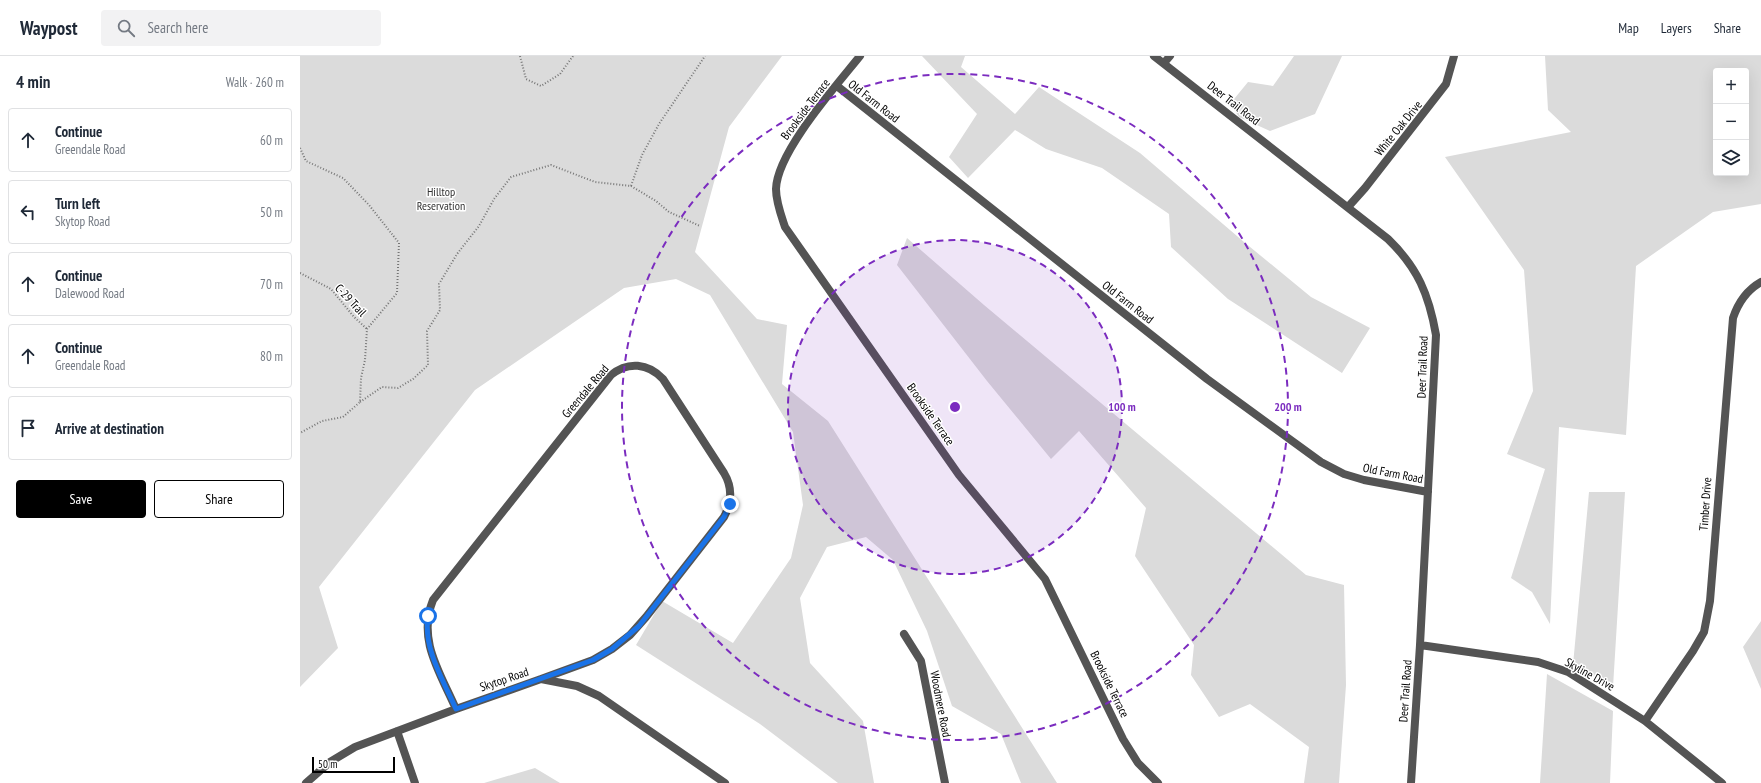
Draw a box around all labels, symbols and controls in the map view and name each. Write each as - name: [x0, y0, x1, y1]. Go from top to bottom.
- search box: [101, 10, 381, 46]
- text: Waypost: [20, 16, 77, 40]
- icon: search: [115, 17, 137, 39]
- text: Search here: [147, 18, 208, 37]
- text: Map: [1618, 19, 1639, 37]
- text: Layers: [1661, 19, 1692, 37]
- text: Share: [1714, 19, 1741, 37]
- map controls: [1713, 68, 1749, 176]
- button: +: [1713, 68, 1749, 104]
- text: 4 min: [16, 71, 50, 93]
- text: Walk · 260 m: [226, 74, 284, 91]
- street label: Brookside Terrace: [777, 76, 833, 142]
- street label: Old Farm Road: [845, 76, 903, 126]
- street label: Deer Trail Road: [1205, 78, 1263, 128]
- street label: White Oak Drive: [1371, 97, 1425, 159]
- button: −: [1713, 104, 1749, 140]
- text: Continue: [55, 122, 102, 141]
- icon: ahead: [17, 129, 39, 151]
- text: 60 m: [260, 132, 283, 149]
- button: layers: [1713, 140, 1749, 176]
- text: Greendale Road: [55, 141, 125, 158]
- park label: Hilltop Reservation: [417, 184, 465, 213]
- text: Turn left: [55, 194, 100, 213]
- icon: left: [17, 201, 39, 223]
- text: 50 m: [260, 204, 283, 221]
- text: Skytop Road: [55, 213, 110, 230]
- text: Continue: [55, 266, 102, 285]
- icon: ahead: [17, 273, 39, 295]
- text: 70 m: [260, 276, 283, 293]
- street label: Old Farm Road: [1099, 277, 1157, 327]
- street label: C-29 Trail: [332, 281, 370, 320]
- text: Dalewood Road: [55, 285, 125, 302]
- street label: Deer Trail Road: [1413, 336, 1431, 398]
- text: Continue: [55, 338, 102, 357]
- icon: ahead: [17, 345, 39, 367]
- text: 80 m: [260, 348, 283, 365]
- text: Greendale Road: [55, 357, 125, 374]
- street label: Greendale Road: [558, 361, 612, 421]
- street label: Brookside Terrace: [904, 380, 958, 448]
- text: 100 m: [1108, 399, 1136, 414]
- text: 200 m: [1274, 399, 1302, 414]
- centre of rings: [948, 400, 962, 414]
- icon: arrive: [17, 417, 39, 439]
- text: Arrive at destination: [55, 419, 164, 438]
- street label: Old Farm Road: [1362, 460, 1424, 486]
- street label: Timber Drive: [1696, 477, 1714, 531]
- button: Save: [16, 480, 146, 518]
- button: Share: [154, 480, 284, 518]
- route end: [721, 495, 739, 513]
- route start: [419, 607, 437, 625]
- street label: Brookside Terrace: [1087, 648, 1133, 720]
- street label: Skyline Drive: [1563, 654, 1617, 694]
- street label: Deer Trail Road: [1395, 659, 1415, 723]
- street label: Skytop Road: [477, 664, 531, 694]
- street label: Woodmere Road: [927, 670, 955, 738]
- scale bar: [312, 755, 395, 774]
- text: 50 m: [318, 757, 337, 771]

